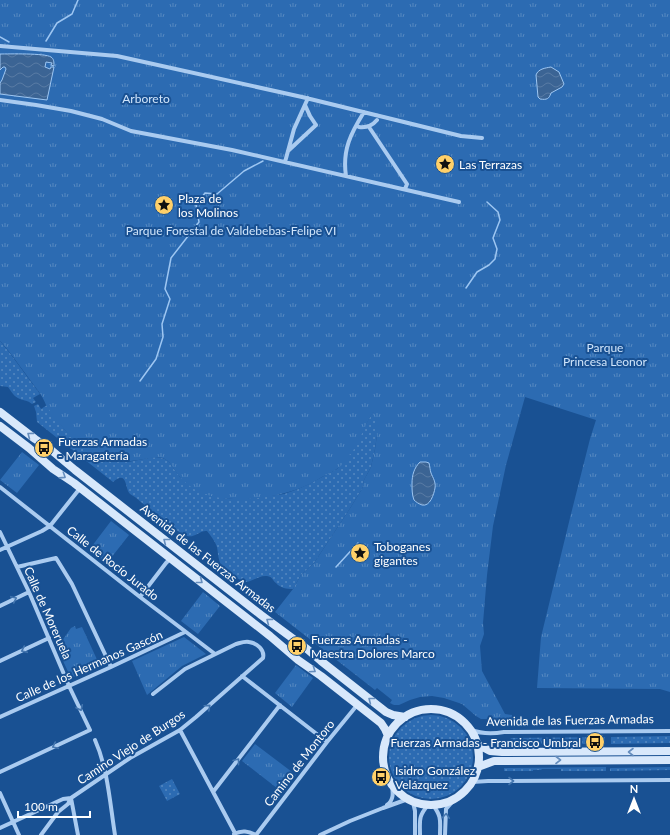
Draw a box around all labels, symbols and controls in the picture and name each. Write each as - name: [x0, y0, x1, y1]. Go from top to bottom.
- park label: Arboreto: [122, 91, 170, 106]
- place icon: Las Terrazas: [434, 153, 456, 175]
- place label: Las Terrazas: [459, 157, 522, 172]
- place label: Plaza de los Molinos: [178, 191, 238, 220]
- place icon: Plaza de los Molinos: [153, 194, 175, 216]
- park label: Parque Forestal de Valdebebas-Felipe VI: [126, 223, 336, 238]
- park label: Parque Princesa Leonor: [563, 340, 648, 369]
- one-way arrow: [28, 433, 35, 440]
- place label: Fuerzas Armadas - Maragatería: [58, 434, 147, 463]
- bus stop icon: Fuerzas Armadas - Maragatería: [33, 437, 55, 459]
- one-way arrow: [59, 471, 66, 478]
- street label: Avenida de las Fuerzas Armadas: [137, 500, 279, 616]
- street label: Calle de Rocío Jurado: [64, 522, 162, 604]
- one-way arrow: [163, 538, 170, 546]
- place label: Toboganes gigantes: [374, 539, 430, 568]
- place icon: Toboganes gigantes: [349, 542, 371, 564]
- street label: Calle de Moreruela: [21, 564, 75, 662]
- one-way arrow: [195, 576, 202, 583]
- one-way arrow: [10, 596, 18, 604]
- one-way arrow: [266, 618, 273, 625]
- street label: Calle de los Hermanos Gascón: [13, 627, 165, 705]
- place label: Fuerzas Armadas - Maestra Dolores Marco: [311, 632, 435, 661]
- bus stop icon: Fuerzas Armadas - Maestra Dolores Marco: [286, 635, 308, 657]
- one-way arrow: [21, 645, 29, 653]
- one-way arrow: [308, 665, 315, 672]
- one-way arrow: [369, 698, 376, 705]
- one-way arrow: [75, 703, 83, 711]
- one-way arrow: [203, 705, 210, 712]
- street label: Camino Viejo de Burgos: [74, 706, 188, 788]
- street label: Avenida de las Fuerzas Armadas: [486, 711, 654, 729]
- street label: Camino de Montoro: [261, 717, 338, 809]
- bus stop icon: Fuerzas Armadas - Francisco Umbral: [584, 731, 606, 753]
- place label: Fuerzas Armadas - Francisco Umbral: [390, 735, 581, 750]
- one-way arrow: [52, 741, 59, 749]
- one-way arrow: [628, 748, 634, 756]
- one-way arrow: [555, 756, 561, 764]
- one-way arrow: [232, 759, 239, 766]
- place label: Isidro González Velázquez: [395, 763, 476, 792]
- bus stop icon: Isidro González Velázquez: [370, 766, 392, 788]
- one-way arrow: [508, 777, 514, 785]
- north arrow: [614, 779, 654, 819]
- text: N: [630, 782, 638, 795]
- scale bar: [18, 793, 90, 819]
- text: 100 m: [24, 799, 58, 814]
- one-way arrow: [441, 813, 450, 819]

